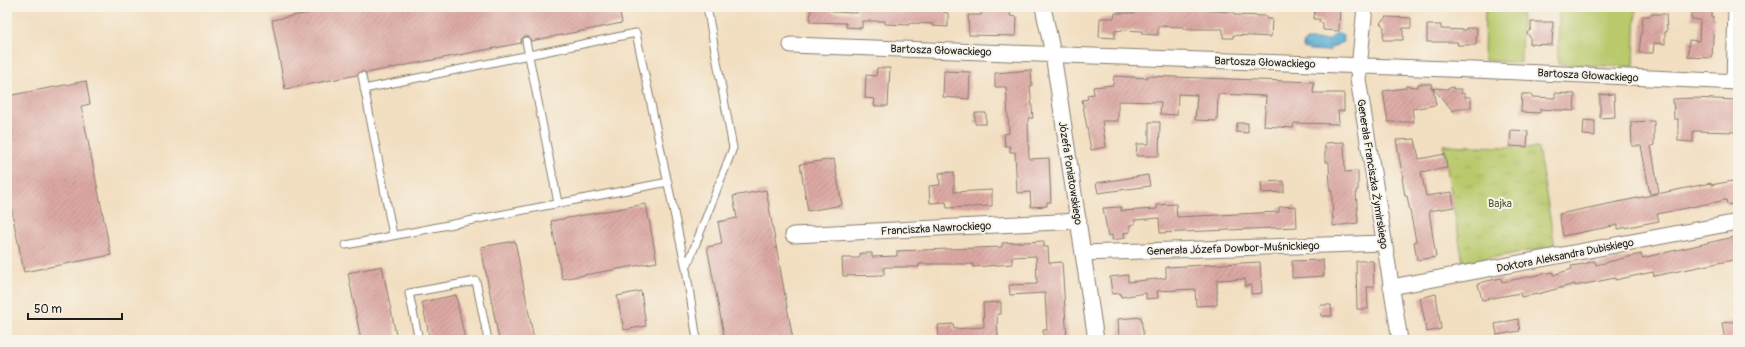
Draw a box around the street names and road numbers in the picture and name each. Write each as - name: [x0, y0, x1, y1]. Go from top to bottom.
- street label: Bartosza Głowackiego: [890, 42, 992, 59]
- street label: Bartosza Głowackiego: [1214, 54, 1316, 71]
- street label: Bartosza Głowackiego: [1537, 66, 1639, 85]
- street label: Generała Franciszka Żymirskiego: [1354, 98, 1391, 250]
- street label: Józefa Poniatowskiego: [1056, 120, 1085, 226]
- street label: Franciszka Nawrockiego: [881, 219, 992, 238]
- street label: Doktora Aleksandra Dubiskiego: [1495, 236, 1635, 275]
- street label: Generała Józefa Dowbor-Muśnickiego: [1146, 239, 1320, 258]

